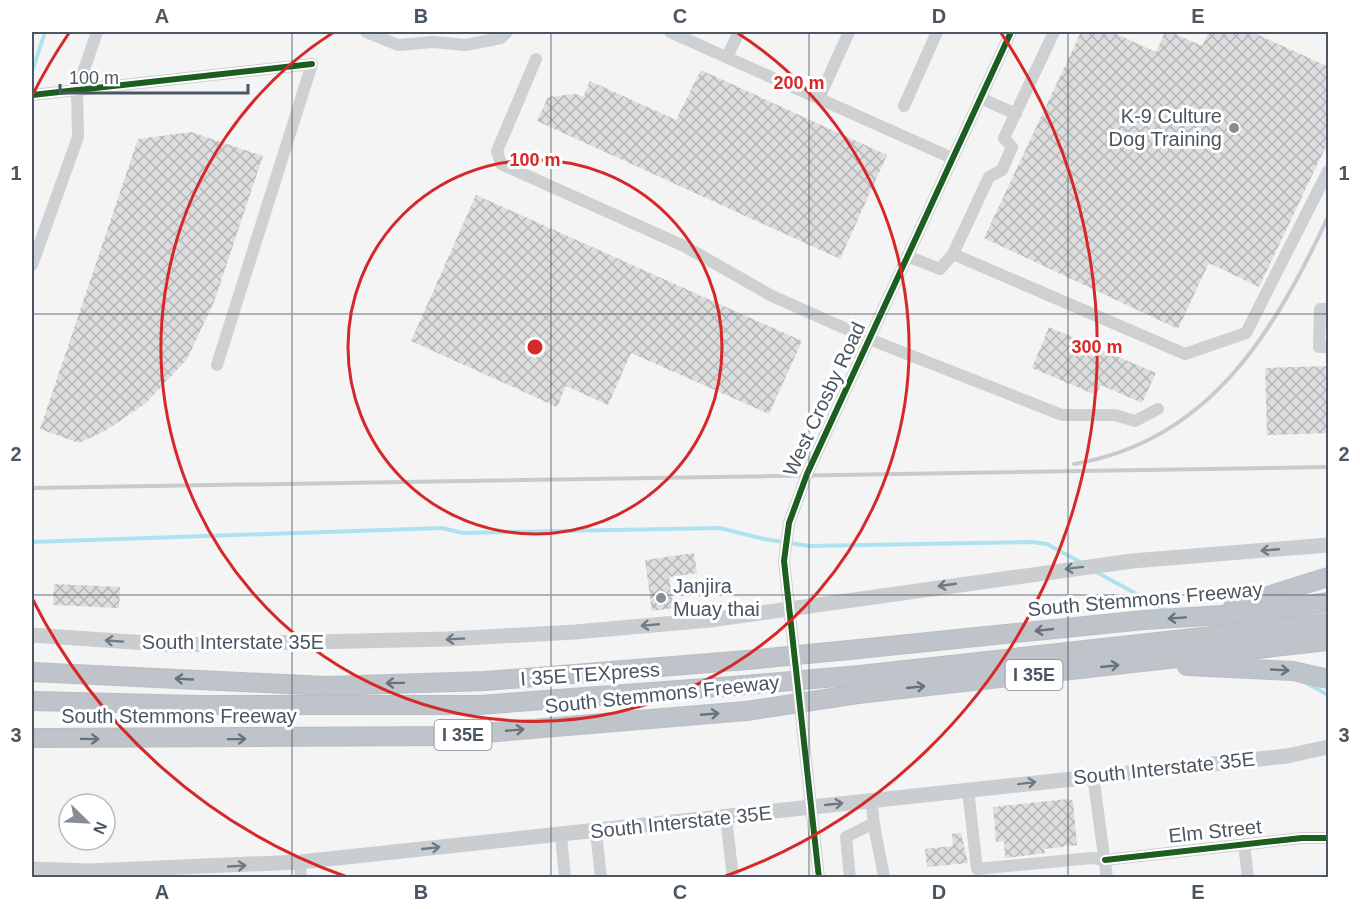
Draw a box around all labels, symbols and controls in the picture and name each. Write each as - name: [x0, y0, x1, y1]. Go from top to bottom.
- text: A: [155, 5, 169, 27]
- text: B: [414, 5, 428, 27]
- text: C: [673, 5, 687, 27]
- text: D: [932, 5, 946, 27]
- text: E: [1191, 5, 1205, 27]
- scale bar: [60, 57, 248, 95]
- text: 100 m: [69, 68, 119, 88]
- text: 200 m: [773, 73, 825, 93]
- place label: K-9 Culture Dog Training: [1109, 105, 1222, 150]
- marker: K-9 Culture Dog Training: [1227, 121, 1241, 135]
- text: 100 m: [509, 150, 561, 170]
- text: 1: [10, 162, 22, 184]
- text: 1: [1338, 162, 1350, 184]
- street label: West Crosby Road: [779, 318, 869, 480]
- centre of rings: [525, 337, 545, 357]
- text: 300 m: [1071, 337, 1123, 357]
- text: 2: [10, 443, 22, 465]
- text: 2: [1338, 443, 1350, 465]
- one-way arrow: [1261, 545, 1281, 556]
- one-way arrow: [1065, 563, 1085, 574]
- place label: Janjira Muay thai: [673, 575, 760, 620]
- street label: South Stemmons Freeway: [1027, 578, 1263, 620]
- one-way arrow: [938, 580, 958, 591]
- marker: Janjira Muay thai: [654, 591, 668, 605]
- one-way arrow: [1168, 612, 1188, 623]
- one-way arrow: [641, 620, 660, 631]
- one-way arrow: [1034, 625, 1054, 636]
- street label: South Interstate 35E: [142, 631, 324, 653]
- one-way arrow: [446, 633, 466, 644]
- one-way arrow: [104, 635, 124, 646]
- street label: I 35E TEXpress: [520, 658, 660, 690]
- road number: I 35E: [1006, 660, 1062, 690]
- one-way arrow: [1100, 661, 1119, 672]
- one-way arrow: [1269, 665, 1289, 676]
- street label: South Stemmons Freeway: [544, 671, 780, 717]
- one-way arrow: [175, 674, 195, 685]
- one-way arrow: [386, 677, 406, 689]
- one-way arrow: [906, 681, 926, 692]
- street label: South Stemmons Freeway: [61, 705, 297, 727]
- one-way arrow: [699, 708, 719, 719]
- road number: I 35E: [434, 720, 492, 750]
- text: 3: [10, 724, 22, 746]
- text: 3: [1338, 724, 1350, 746]
- one-way arrow: [505, 725, 525, 736]
- one-way arrow: [79, 733, 99, 745]
- one-way arrow: [226, 733, 246, 745]
- street label: South Interstate 35E: [1072, 748, 1256, 788]
- one-way arrow: [1017, 777, 1037, 788]
- north arrow: [57, 792, 117, 852]
- one-way arrow: [823, 798, 843, 809]
- street label: South Interstate 35E: [589, 802, 773, 842]
- street label: Elm Street: [1167, 815, 1263, 847]
- text: N: [90, 819, 110, 837]
- one-way arrow: [421, 842, 440, 853]
- one-way arrow: [226, 860, 246, 871]
- text: A: [155, 881, 169, 903]
- text: B: [414, 881, 428, 903]
- text: C: [673, 881, 687, 903]
- text: D: [932, 881, 946, 903]
- text: E: [1191, 881, 1205, 903]

